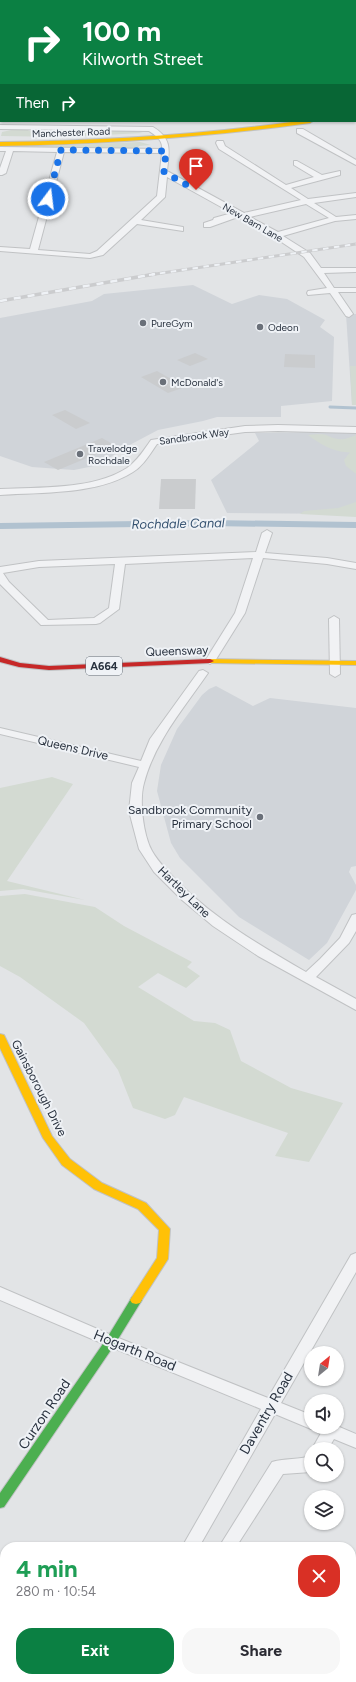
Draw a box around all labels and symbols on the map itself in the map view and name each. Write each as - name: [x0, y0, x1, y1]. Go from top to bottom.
- street label: Manchester Road: [32, 125, 111, 140]
- pin: [179, 149, 213, 190]
- position arrow: [27, 178, 69, 220]
- street label: New Barn Lane: [220, 200, 286, 245]
- place label: PureGym: [151, 317, 193, 330]
- marker: PureGym: [138, 318, 148, 328]
- place label: Odeon: [268, 321, 299, 334]
- marker: Odeon: [255, 322, 265, 332]
- place label: McDonald's: [171, 376, 223, 389]
- marker: McDonald's: [158, 377, 168, 387]
- street label: Sandbrook Way: [158, 425, 231, 448]
- place label: Travelodge Rochdale: [88, 442, 138, 467]
- marker: Travelodge Rochdale: [75, 449, 85, 459]
- water label: Rochdale Canal: [131, 515, 225, 532]
- street label: Queensway: [145, 643, 209, 659]
- road number: A664: [86, 657, 122, 675]
- street label: Queens Drive: [36, 733, 110, 763]
- place label: Sandbrook Community Primary School: [128, 803, 253, 831]
- marker: Sandbrook Community Primary School: [255, 812, 265, 822]
- street label: Hartley Lane: [155, 863, 214, 921]
- street label: Gainsborough Drive: [9, 1037, 70, 1139]
- street label: Hogarth Road: [91, 1326, 179, 1375]
- north arrow: [304, 1346, 344, 1386]
- street label: Daventry Road: [236, 1369, 297, 1457]
- street label: Curzon Road: [15, 1376, 74, 1453]

